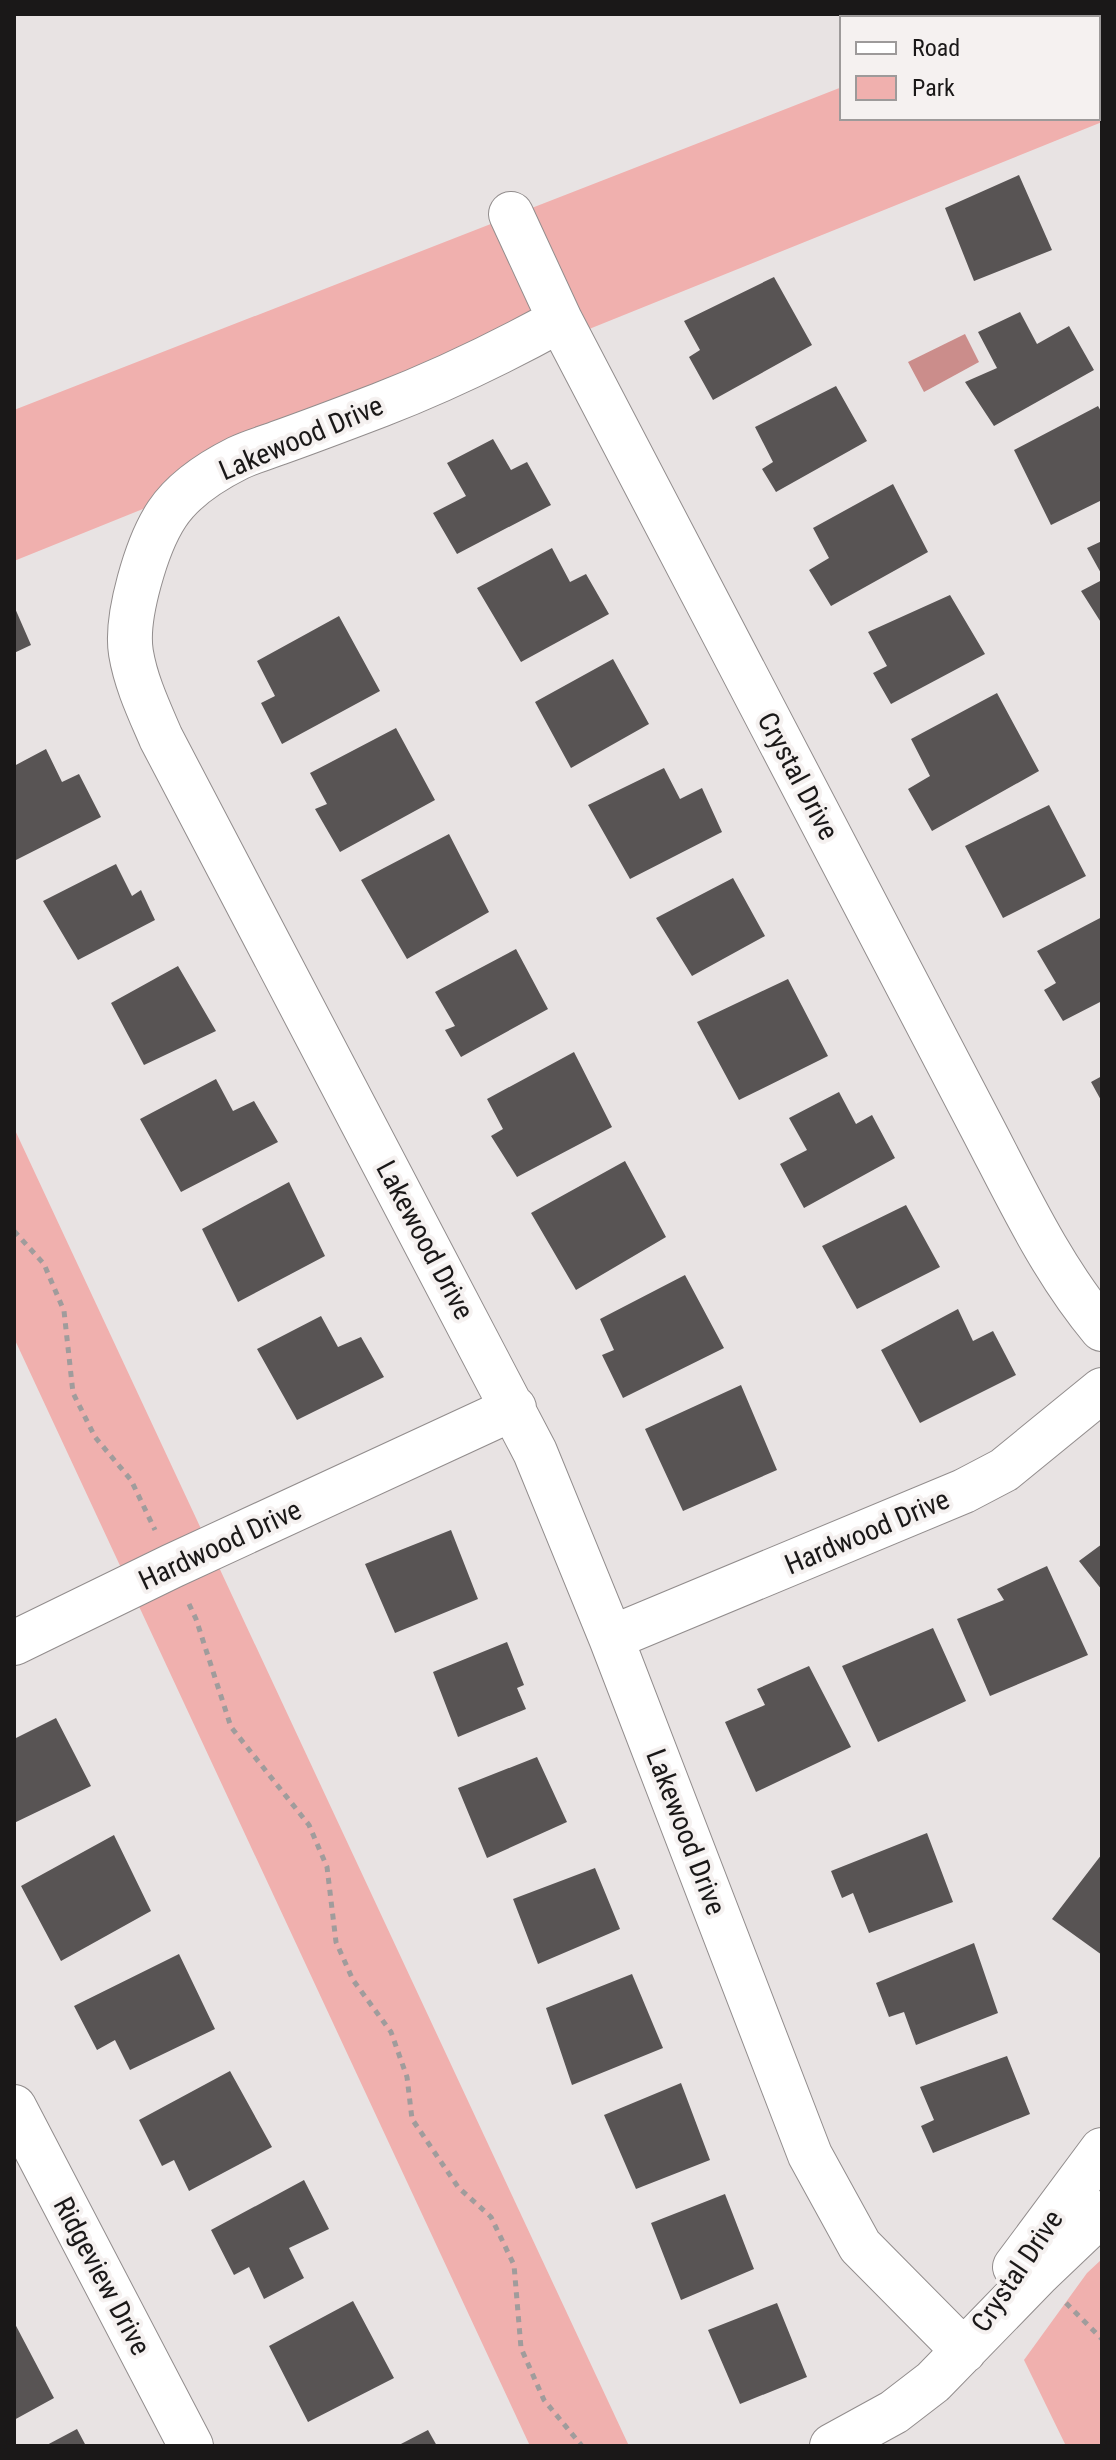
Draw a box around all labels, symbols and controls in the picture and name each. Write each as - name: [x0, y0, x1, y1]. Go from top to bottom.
- legend: [840, 16, 1100, 120]
- text: Road: [912, 34, 960, 62]
- text: Park: [912, 74, 955, 102]
- street label: Lakewood Drive: [214, 389, 388, 487]
- street label: Crystal Drive: [751, 707, 845, 845]
- street label: Lakewood Drive: [369, 1155, 481, 1325]
- street label: Hardwood Drive: [780, 1483, 954, 1581]
- street label: Hardwood Drive: [134, 1493, 306, 1597]
- street label: Lakewood Drive: [639, 1745, 733, 1919]
- street label: Ridgeview Drive: [47, 2191, 157, 2361]
- street label: Crystal Drive: [964, 2204, 1070, 2338]

